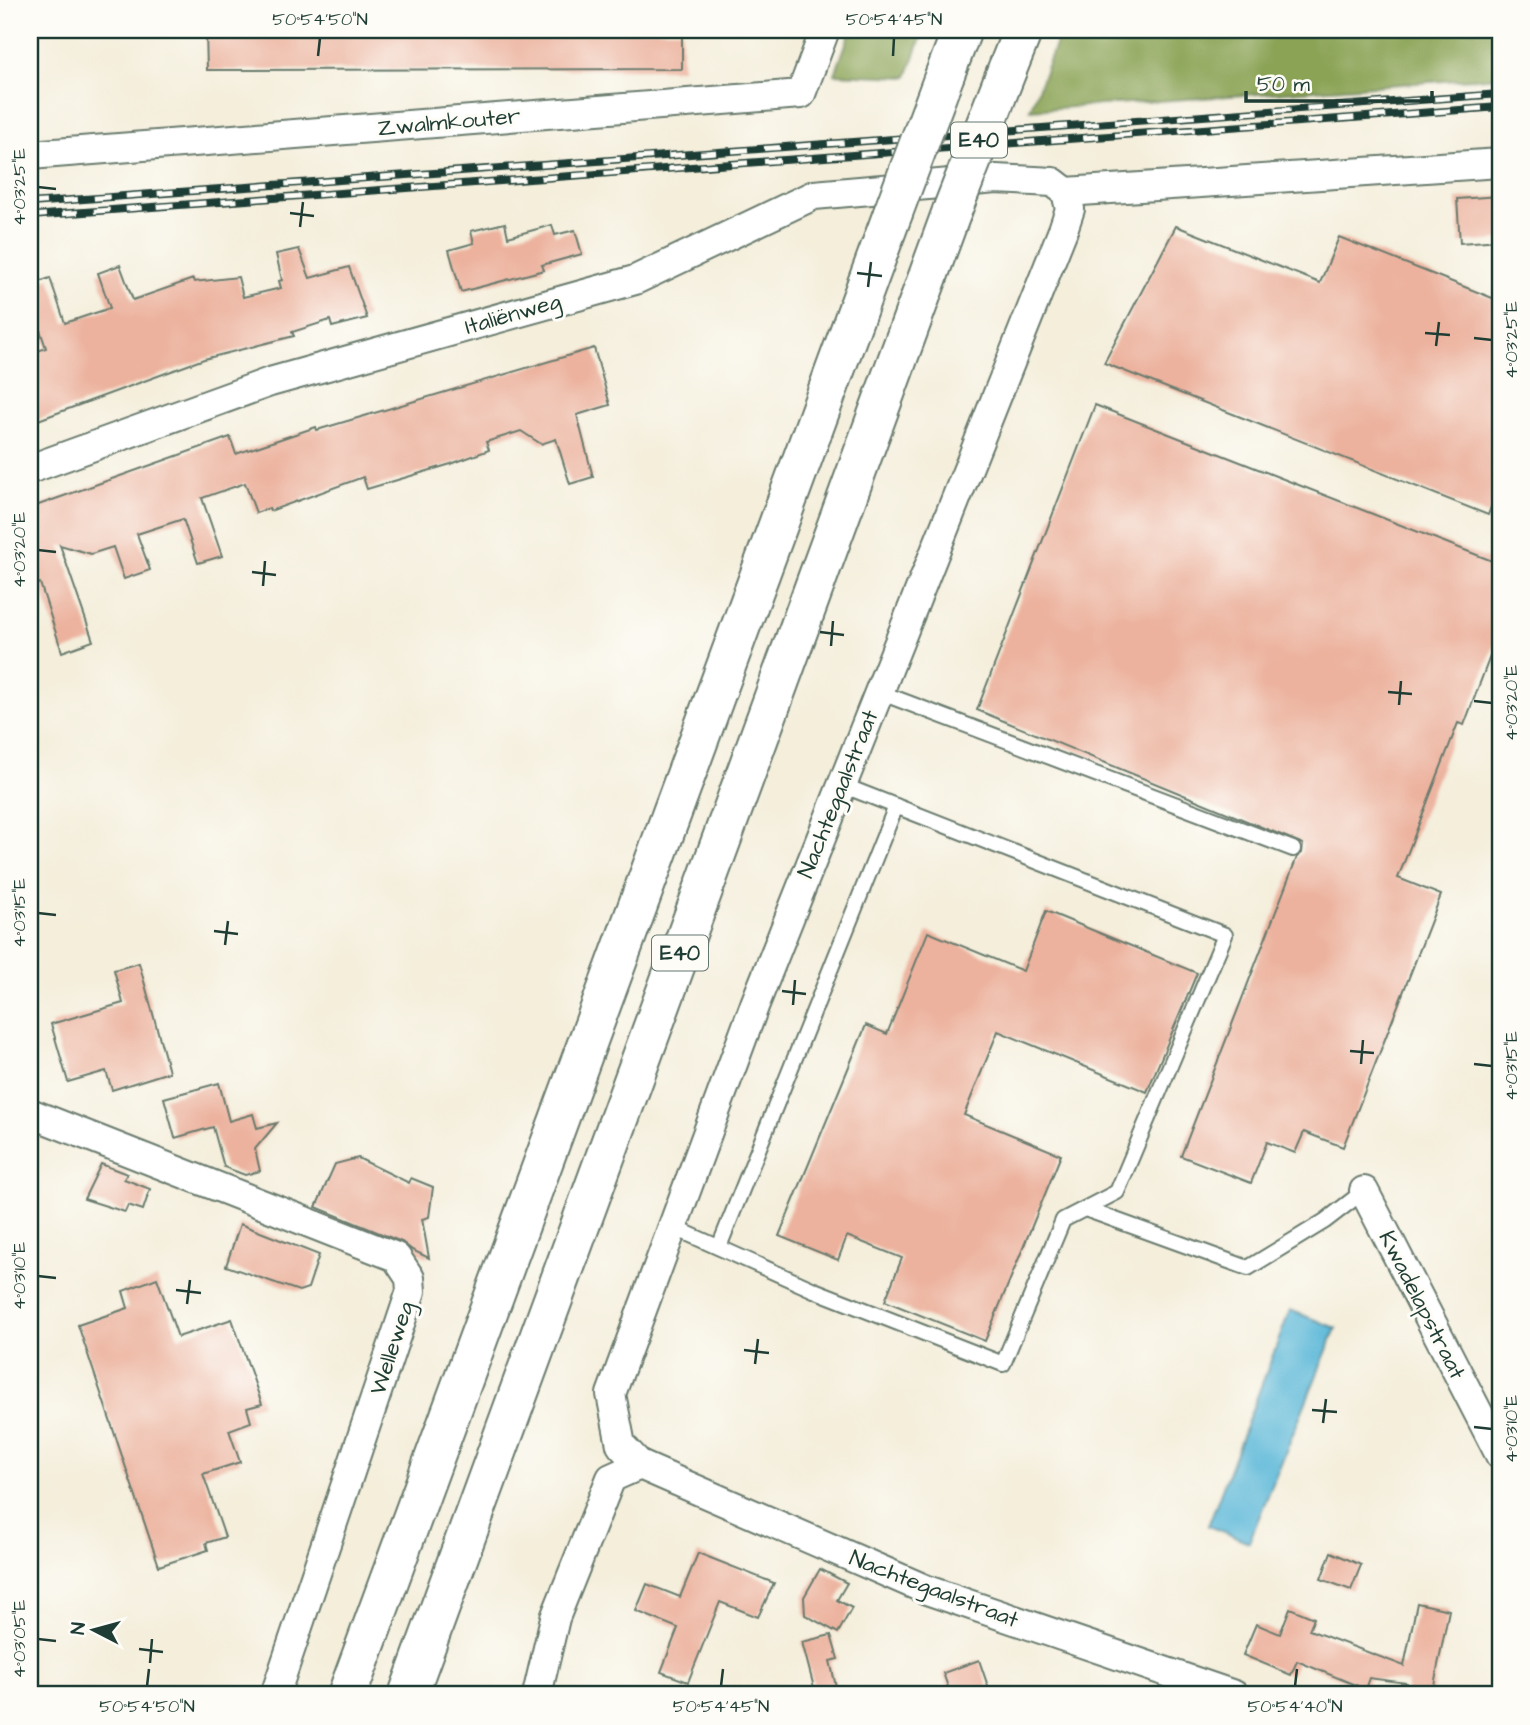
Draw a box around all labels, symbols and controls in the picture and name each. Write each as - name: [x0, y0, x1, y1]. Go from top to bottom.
- text: 50°54'50"N: [272, 7, 368, 32]
- text: 50°54'45"N: [846, 7, 942, 32]
- scale bar: [1246, 60, 1432, 104]
- text: 50 m: [1257, 70, 1311, 99]
- street label: Zwalmkouter: [376, 100, 522, 144]
- road number: E40: [951, 122, 1007, 158]
- text: 4°03'25"E: [7, 148, 32, 226]
- street label: Italiënweg: [461, 285, 565, 344]
- text: 4°03'25"E: [1499, 301, 1524, 379]
- text: 4°03'20"E: [7, 512, 32, 588]
- text: 4°03'20"E: [1499, 665, 1524, 741]
- street label: Nachtegaalstraat: [790, 704, 888, 883]
- text: 4°03'15"E: [7, 878, 32, 948]
- road number: E40: [652, 936, 708, 970]
- text: 4°03'15"E: [1499, 1031, 1524, 1101]
- street label: Kwadelapstraat: [1371, 1225, 1474, 1385]
- text: 4°03'10"E: [7, 1242, 32, 1310]
- street label: Welleweg: [362, 1297, 423, 1399]
- text: 4°03'10"E: [1499, 1395, 1524, 1463]
- street label: Nachtegaalstraat: [844, 1542, 1024, 1637]
- north arrow: [60, 1596, 130, 1666]
- text: 4°03'05"E: [7, 1599, 32, 1678]
- text: N: [65, 1621, 93, 1636]
- text: 50°54'50"N: [99, 1694, 195, 1719]
- text: 50°54'45"N: [673, 1694, 769, 1719]
- text: 50°54'40"N: [1247, 1694, 1343, 1719]

